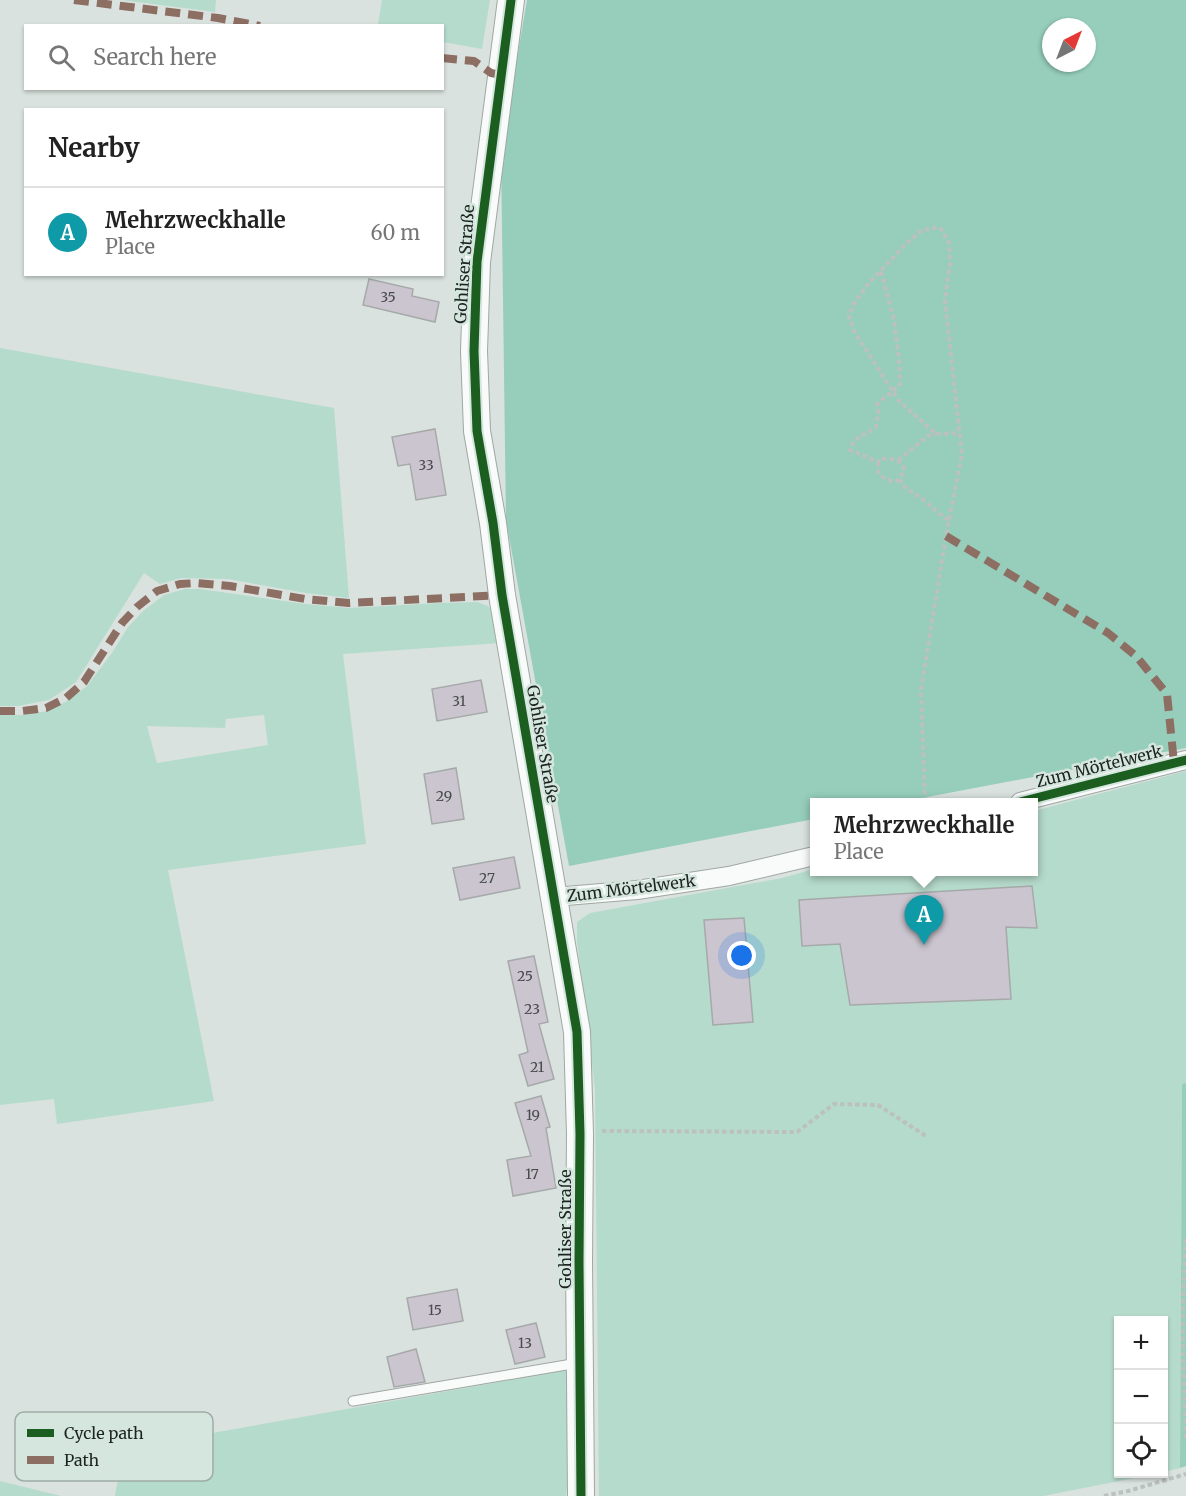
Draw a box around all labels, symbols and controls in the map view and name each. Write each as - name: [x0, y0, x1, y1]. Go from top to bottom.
- north arrow: [1042, 18, 1096, 72]
- search box: [24, 24, 444, 90]
- icon: search: [45, 41, 78, 74]
- text: Search here: [93, 43, 216, 71]
- text: Nearby: [48, 131, 140, 164]
- street label: Gohliser Straße: [450, 204, 478, 324]
- text: Mehrzweckhalle: [105, 206, 286, 234]
- text: A: [60, 220, 75, 245]
- text: 60 m: [370, 220, 420, 245]
- text: Place: [105, 234, 155, 259]
- house number: 35: [380, 288, 396, 306]
- house number: 33: [418, 456, 434, 474]
- street label: Gohliser Straße: [523, 684, 563, 804]
- house number: 31: [452, 692, 466, 710]
- street label: Zum Mörtelwerk: [1034, 740, 1165, 791]
- house number: 29: [436, 787, 452, 805]
- popup: [810, 798, 1038, 876]
- text: Mehrzweckhalle: [834, 811, 1014, 839]
- text: Place: [834, 839, 884, 864]
- house number: 27: [479, 869, 495, 887]
- street label: Zum Mörtelwerk: [565, 870, 697, 906]
- pin: A: [904, 896, 944, 945]
- your location: [727, 941, 756, 970]
- house number: 25: [517, 967, 533, 985]
- house number: 23: [524, 1000, 540, 1018]
- house number: 21: [530, 1058, 544, 1076]
- house number: 19: [526, 1106, 540, 1124]
- house number: 17: [525, 1165, 539, 1183]
- street label: Gohliser Straße: [555, 1169, 575, 1289]
- house number: 15: [428, 1301, 442, 1319]
- map controls: [1114, 1316, 1168, 1478]
- button: +: [1114, 1316, 1168, 1370]
- house number: 13: [518, 1334, 532, 1352]
- button: −: [1114, 1370, 1168, 1424]
- legend: [15, 1412, 213, 1481]
- text: Cycle path: [64, 1423, 144, 1443]
- button: locate: [1114, 1424, 1168, 1478]
- text: Path: [64, 1450, 100, 1470]

